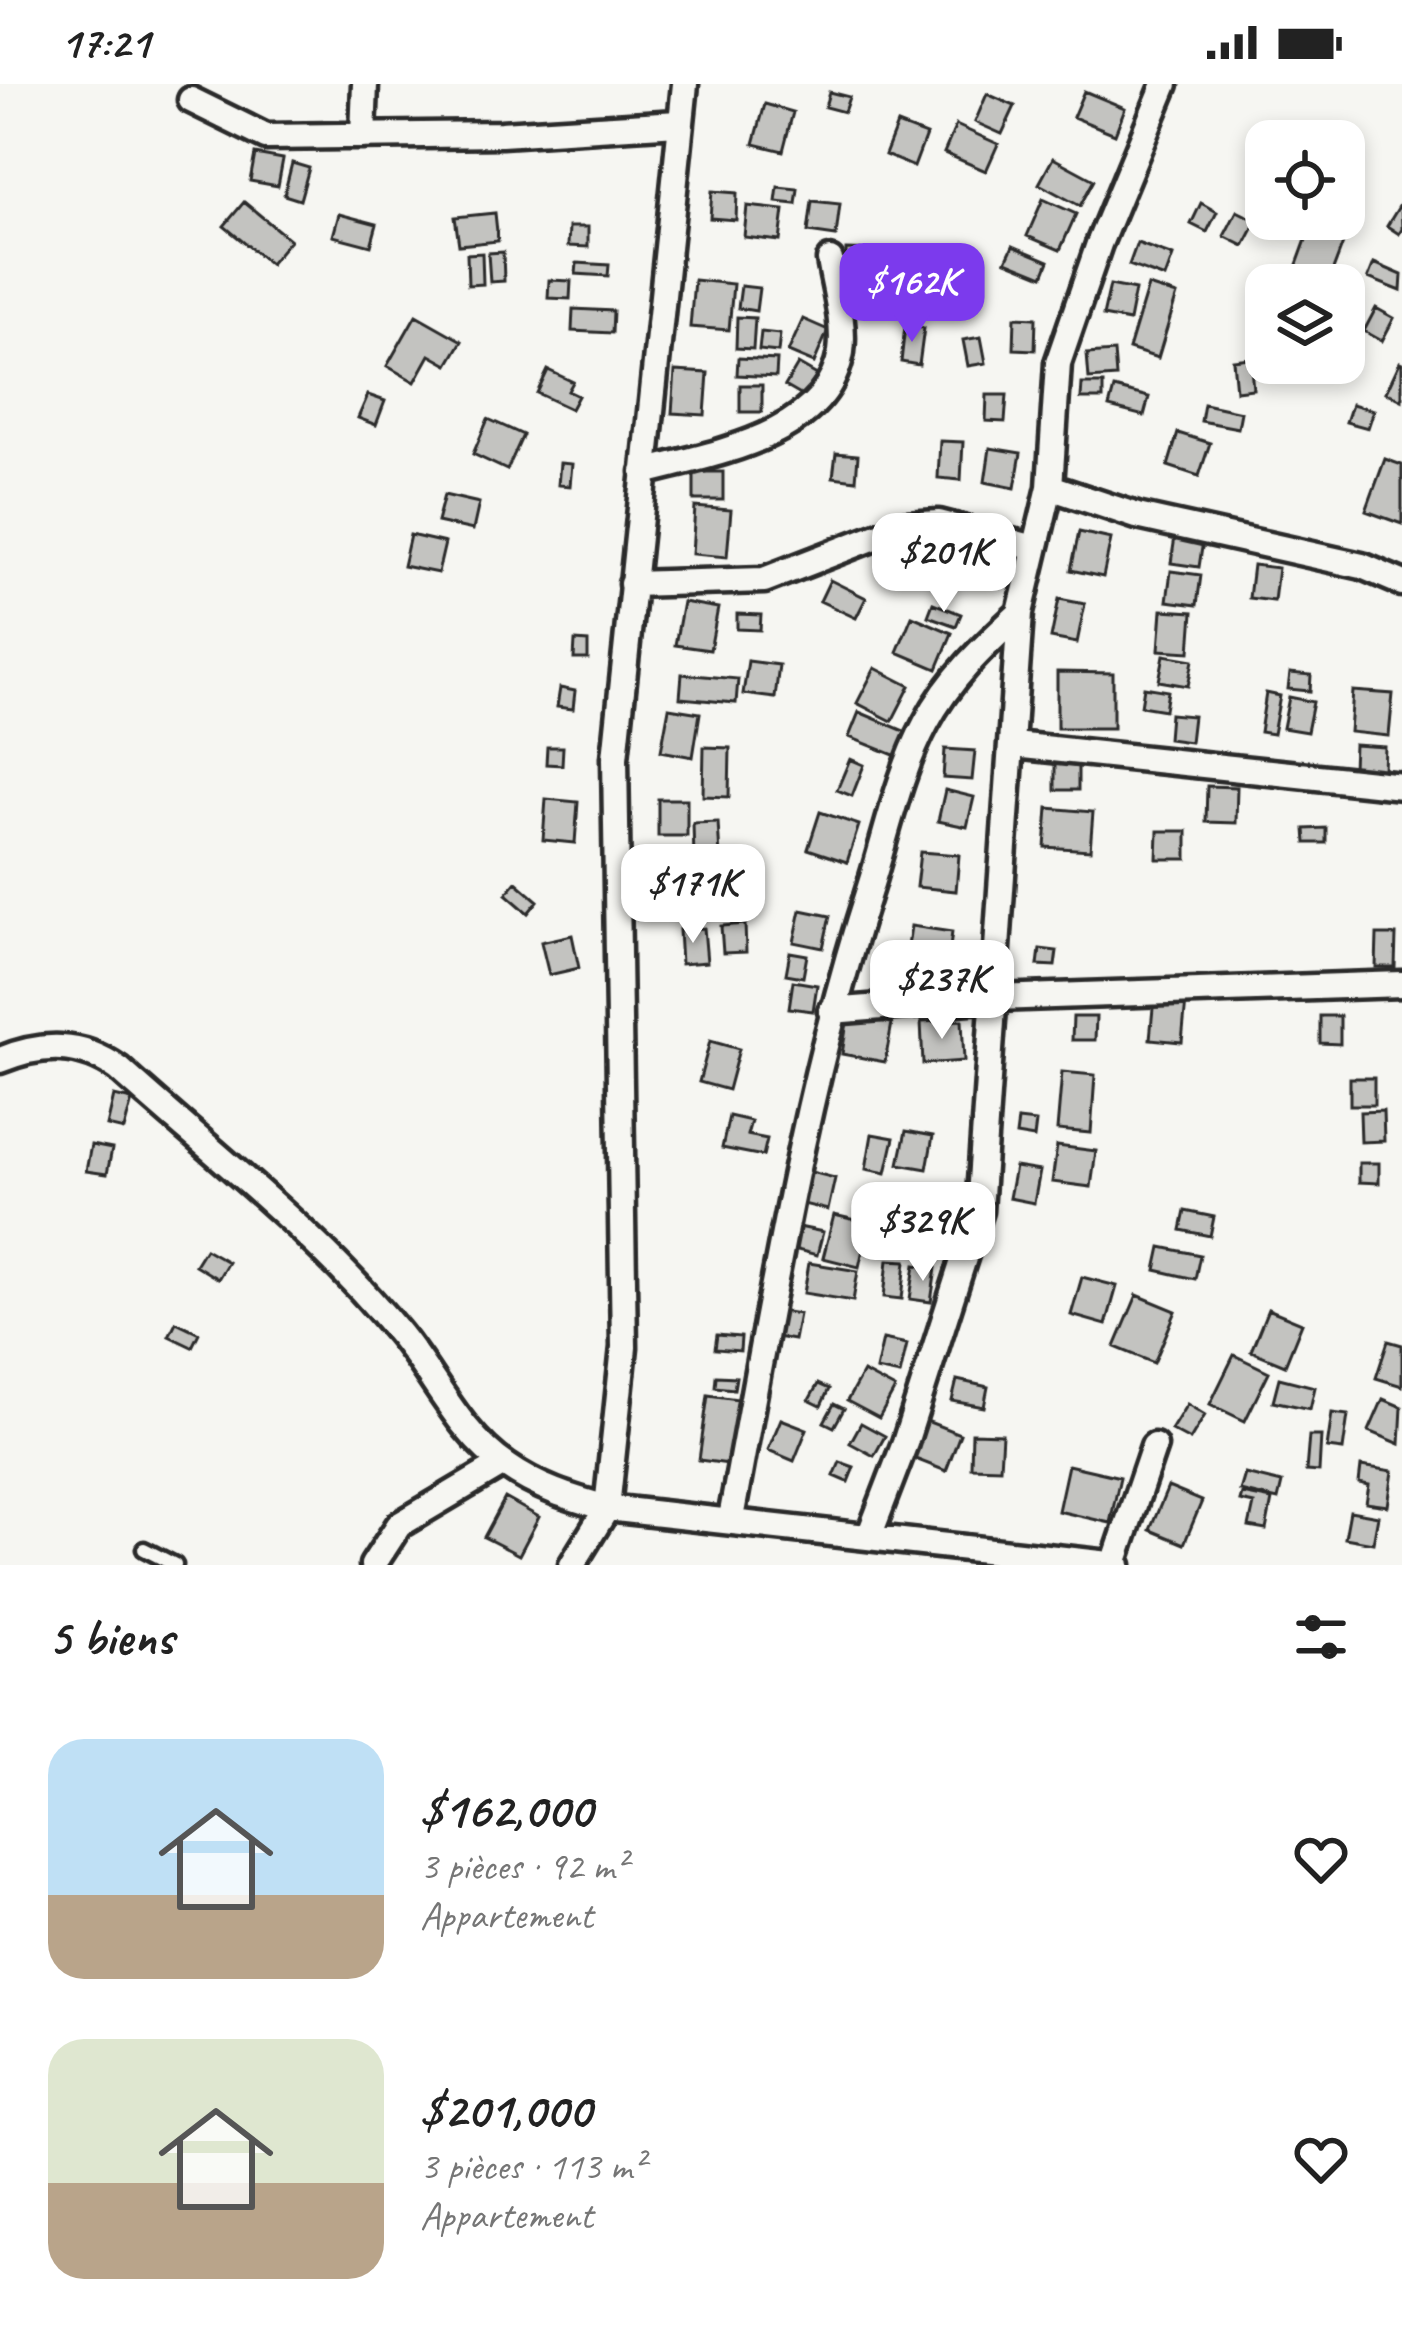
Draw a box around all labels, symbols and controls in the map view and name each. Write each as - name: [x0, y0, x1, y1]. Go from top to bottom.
- text: 17:21: [60, 14, 150, 71]
- map controls: [1245, 120, 1365, 384]
- button: locate: [1245, 120, 1365, 240]
- pin: $162K: [828, 243, 996, 345]
- text: $162K: [867, 257, 957, 306]
- button: layers: [1245, 264, 1365, 384]
- pin: $201K: [860, 513, 1028, 615]
- text: $201K: [899, 527, 989, 576]
- pin: $171K: [609, 844, 777, 946]
- text: $171K: [648, 858, 738, 907]
- pin: $237K: [858, 940, 1026, 1042]
- text: $237K: [897, 954, 987, 1003]
- pin: $329K: [839, 1182, 1007, 1284]
- text: $329K: [878, 1196, 968, 1245]
- icon: filters: [1288, 1604, 1354, 1670]
- text: 5 biens: [48, 1605, 173, 1669]
- text: $162,000: [420, 1778, 592, 1842]
- icon: home: [144, 1787, 288, 1931]
- icon: heart: [1288, 1826, 1354, 1892]
- text: 3 pièces · 92 m²: [420, 1842, 627, 1891]
- text: Appartement: [420, 1891, 593, 1940]
- text: $201,000: [420, 2078, 591, 2142]
- icon: home: [144, 2087, 288, 2231]
- icon: heart: [1288, 2126, 1354, 2192]
- text: 3 pièces · 113 m²: [420, 2142, 644, 2191]
- text: Appartement: [420, 2191, 593, 2240]

